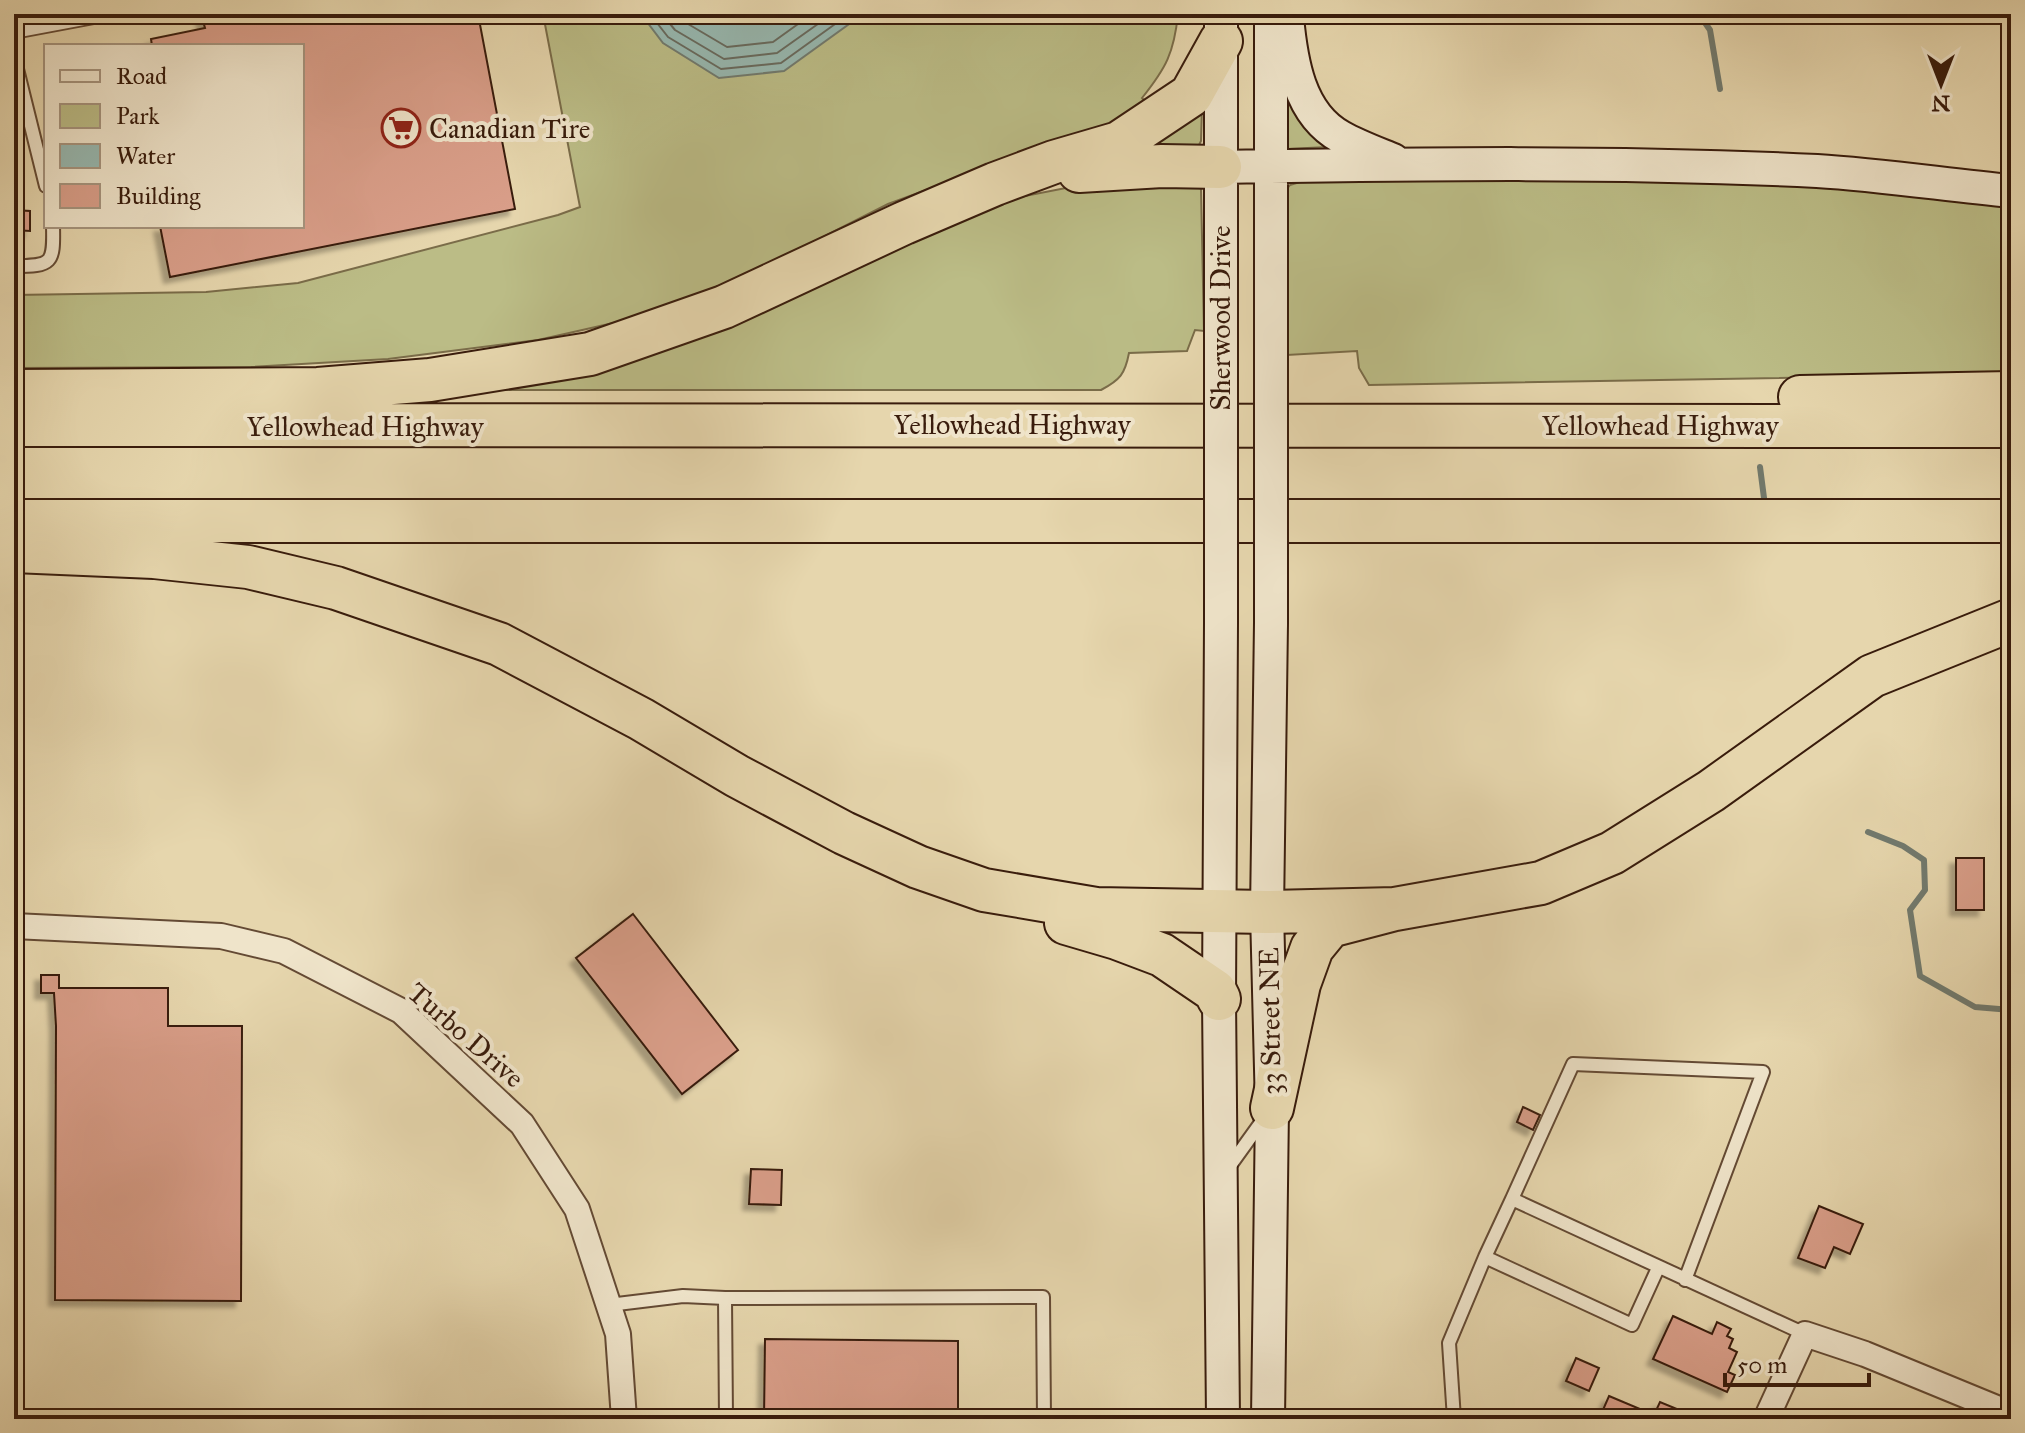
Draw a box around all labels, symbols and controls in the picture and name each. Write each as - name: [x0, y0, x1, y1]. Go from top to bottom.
- legend: [44, 44, 304, 228]
- north arrow: [1901, 44, 1981, 124]
- text: Road: [116, 61, 167, 91]
- text: N: [1931, 90, 1950, 117]
- text: Park: [116, 101, 160, 131]
- supermarket icon: Canadian Tire: [380, 107, 422, 149]
- place label: Canadian Tire: [429, 111, 591, 146]
- text: Water: [116, 141, 175, 171]
- text: Building: [116, 181, 201, 211]
- street label: Sherwood Drive: [1203, 225, 1238, 411]
- street label: Yellowhead Highway: [893, 407, 1131, 442]
- street label: Yellowhead Highway: [1541, 408, 1779, 443]
- street label: Yellowhead Highway: [246, 409, 484, 444]
- street label: 33 Street NE: [1251, 947, 1289, 1095]
- street label: Turbo Drive: [401, 975, 531, 1095]
- scale bar: [1725, 1337, 1869, 1387]
- text: 50 m: [1737, 1350, 1787, 1380]

